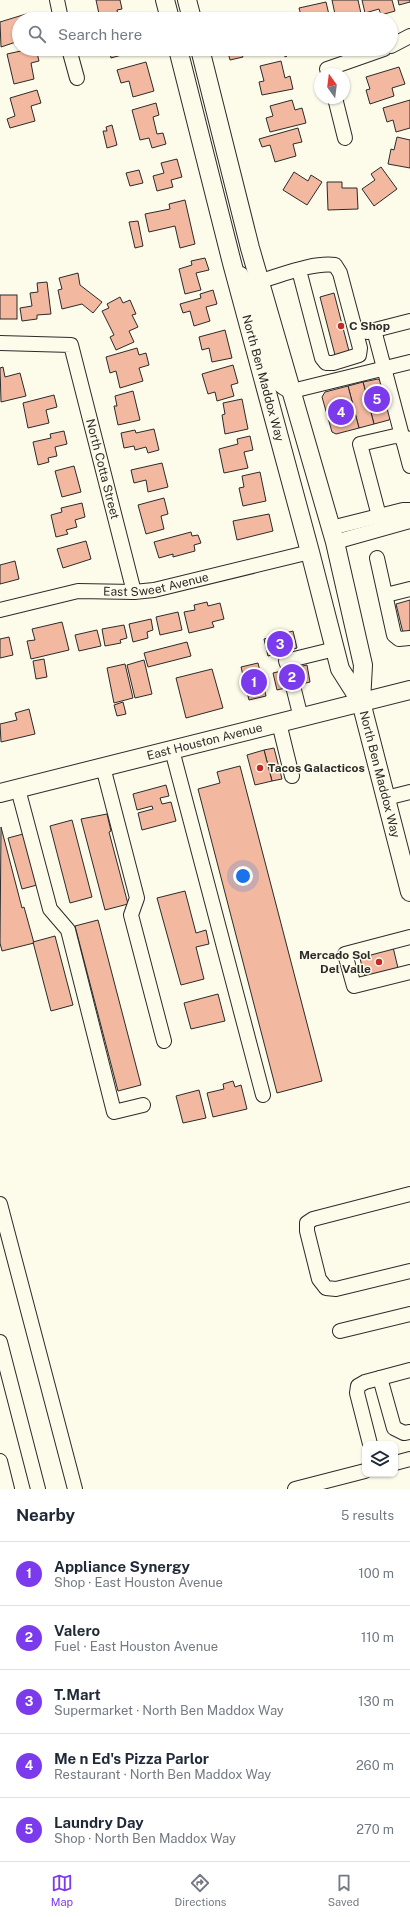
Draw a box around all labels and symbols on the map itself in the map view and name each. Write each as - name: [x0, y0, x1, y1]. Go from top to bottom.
- north arrow: [314, 68, 350, 104]
- street label: North Ben Maddox Way: [239, 313, 287, 444]
- place label: C Shop: [349, 319, 390, 333]
- marker: C Shop: [336, 321, 346, 331]
- pin: 5: [364, 384, 390, 414]
- pin: 4: [328, 397, 354, 427]
- street label: North Cotta Street: [83, 417, 122, 521]
- street label: East Sweet Avenue: [103, 570, 210, 599]
- pin: 3: [267, 629, 293, 659]
- pin: 2: [279, 662, 305, 692]
- pin: 1: [241, 667, 267, 697]
- street label: North Ben Maddox Way: [357, 709, 403, 840]
- street label: East Houston Avenue: [145, 720, 264, 763]
- place label: Tacos Galacticos: [268, 761, 365, 775]
- marker: Tacos Galacticos: [255, 763, 265, 773]
- your location: [233, 866, 253, 886]
- place label: Mercado Sol Del Valle: [299, 948, 371, 976]
- marker: Mercado Sol Del Valle: [374, 957, 384, 967]

